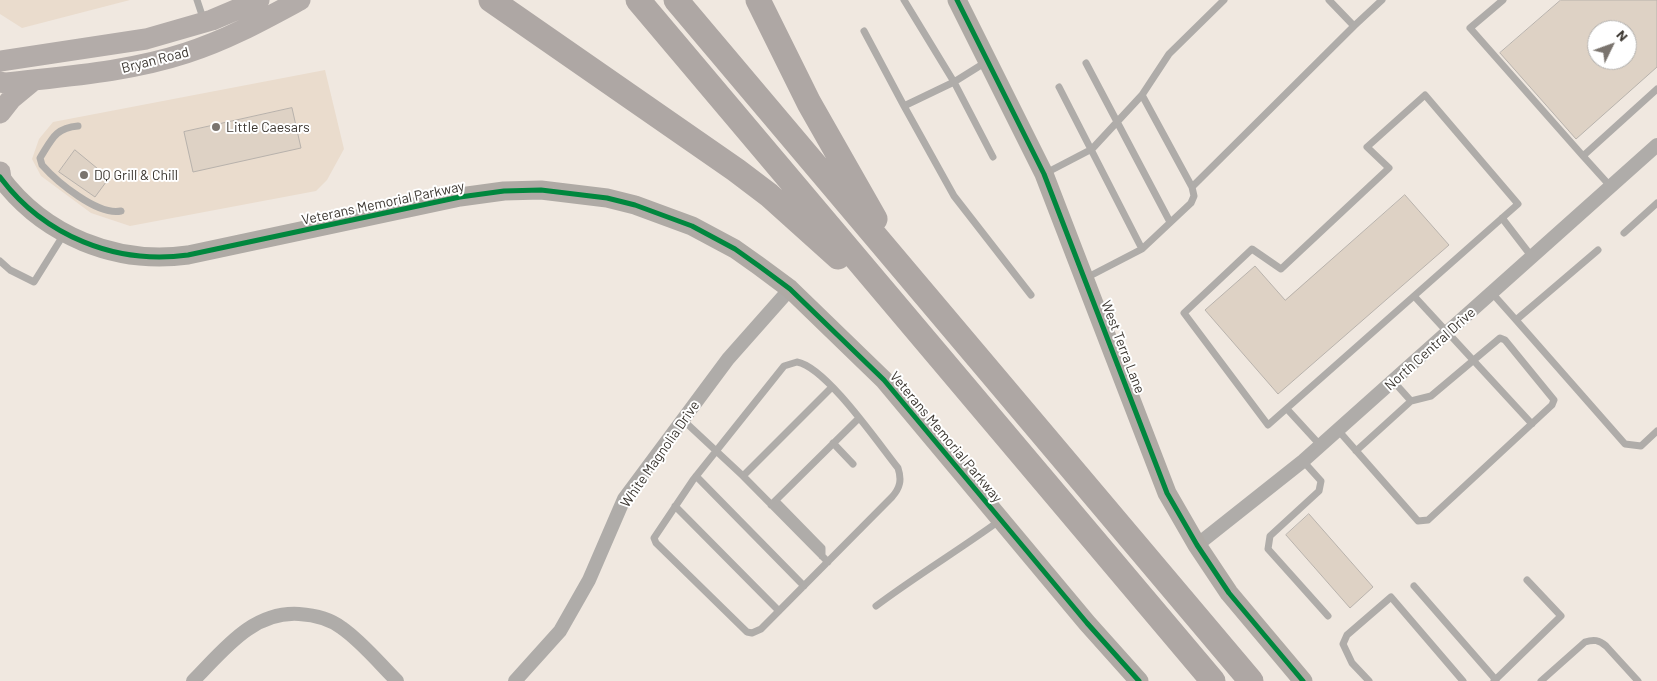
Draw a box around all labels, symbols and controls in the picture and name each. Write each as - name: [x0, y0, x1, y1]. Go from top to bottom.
- north arrow: [1587, 20, 1637, 70]
- text: N: [1613, 26, 1632, 44]
- street label: Bryan Road: [119, 44, 191, 76]
- place label: Little Caesars: [226, 119, 310, 135]
- marker: Little Caesars: [210, 121, 222, 133]
- place label: DQ Grill & Chill: [94, 167, 178, 183]
- marker: DQ Grill & Chill: [78, 169, 90, 181]
- street label: Veterans Memorial Parkway: [300, 178, 466, 228]
- street label: West Terra Lane: [1098, 298, 1148, 396]
- street label: North Central Drive: [1381, 304, 1479, 394]
- street label: Veterans Memorial Parkway: [886, 368, 1006, 506]
- street label: White Magnolia Drive: [617, 397, 703, 511]

